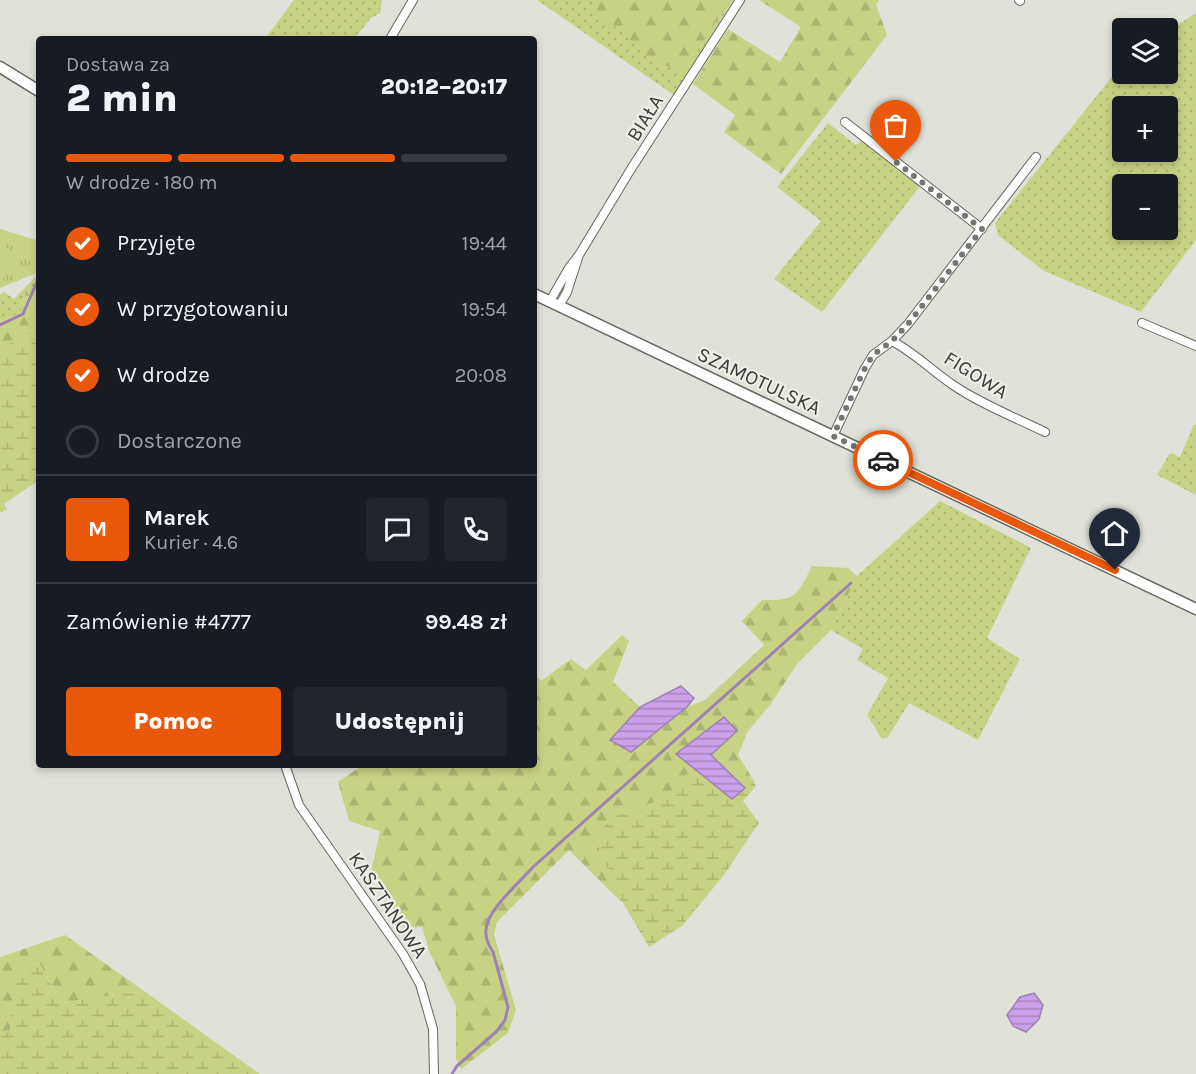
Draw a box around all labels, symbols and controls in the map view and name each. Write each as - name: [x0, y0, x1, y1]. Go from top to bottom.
- map controls: [1112, 18, 1178, 240]
- button: layers: [1112, 18, 1178, 84]
- text: Dostawa za: [66, 53, 170, 76]
- text: 20:12–20:17: [381, 74, 507, 100]
- text: 2 min: [66, 75, 178, 121]
- street label: BIAŁA: [622, 91, 668, 145]
- button: +: [1112, 96, 1178, 162]
- pin: [870, 100, 921, 162]
- icon: bag: [879, 109, 912, 142]
- text: W drodze · 180 m: [66, 171, 218, 194]
- button: −: [1112, 174, 1178, 240]
- icon: check: [66, 227, 99, 260]
- text: Przyjęte: [117, 230, 196, 256]
- text: 19:44: [462, 232, 507, 255]
- icon: check: [66, 293, 99, 326]
- text: W przygotowaniu: [117, 296, 289, 322]
- text: 19:54: [462, 298, 507, 321]
- street label: SZAMOTULSKA: [694, 342, 824, 420]
- street label: FIGOWA: [940, 347, 1012, 403]
- icon: check: [66, 359, 99, 392]
- text: W drodze: [117, 362, 210, 388]
- text: 20:08: [455, 364, 507, 387]
- text: Dostarczone: [117, 428, 242, 454]
- courier: [853, 430, 913, 490]
- icon: car: [867, 444, 900, 477]
- button: chat: [366, 498, 429, 561]
- button: phone: [444, 498, 507, 561]
- text: Marek: [144, 505, 209, 531]
- pin: [1089, 508, 1140, 570]
- text: M: [88, 516, 107, 542]
- icon: home: [1098, 517, 1131, 550]
- text: Kurier · 4.6: [144, 531, 238, 554]
- text: Zamówienie #4777: [66, 609, 251, 635]
- text: 99.48 zł: [425, 609, 507, 635]
- button: Pomoc: [66, 687, 281, 756]
- button: Udostępnij: [293, 687, 507, 756]
- street label: KASZTANOWA: [344, 847, 432, 963]

